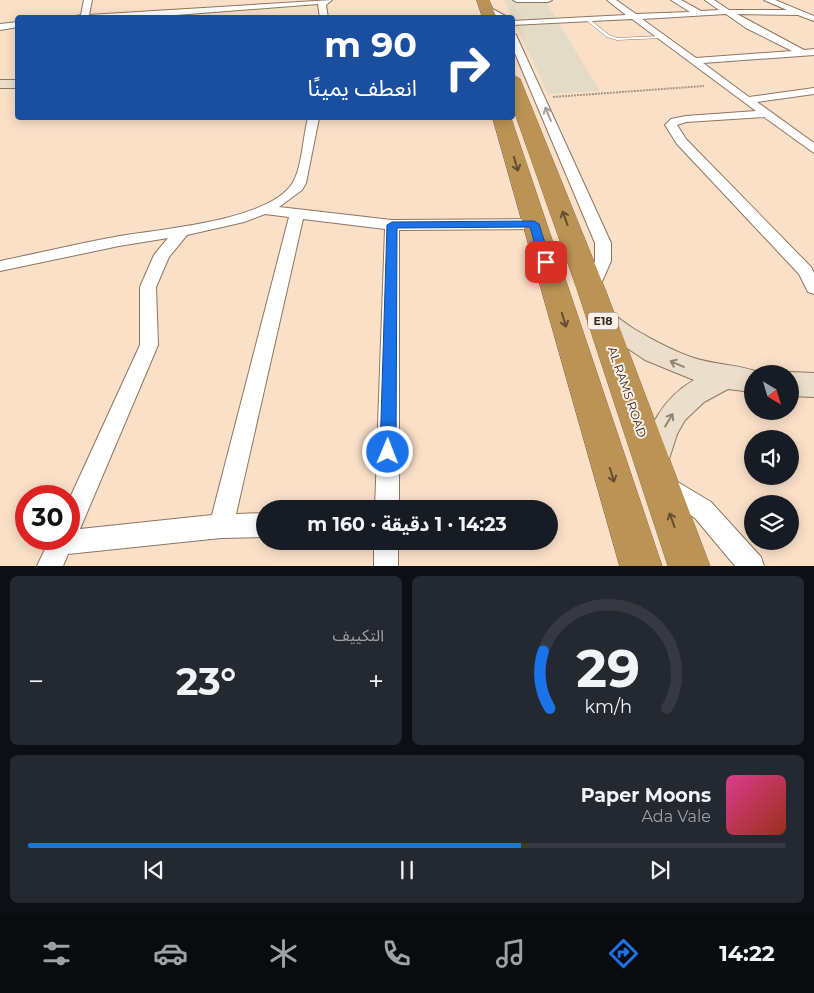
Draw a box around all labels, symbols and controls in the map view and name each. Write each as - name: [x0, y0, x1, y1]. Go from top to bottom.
- text: 90 m: [324, 23, 417, 66]
- icon: right: [435, 35, 500, 100]
- text: انعطف يمينًا: [307, 75, 417, 102]
- one-way arrow: [542, 107, 552, 122]
- one-way arrow: [512, 156, 522, 172]
- one-way arrow: [560, 211, 569, 227]
- pin: [525, 241, 567, 283]
- icon: arrive: [532, 248, 560, 276]
- one-way arrow: [559, 311, 569, 327]
- road number: E18: [588, 312, 618, 330]
- street label: AL RAMS ROAD: [605, 344, 650, 439]
- one-way arrow: [670, 358, 685, 368]
- north arrow: [744, 365, 799, 420]
- map controls: [744, 365, 799, 550]
- one-way arrow: [664, 413, 674, 428]
- position arrow: [361, 425, 413, 477]
- button: sound: [744, 430, 799, 485]
- one-way arrow: [608, 466, 618, 482]
- speed limit sign: 30: [15, 485, 80, 550]
- button: layers: [744, 495, 799, 550]
- text: 14:23 · 1 دقيقة · 160 m: [307, 513, 507, 536]
- one-way arrow: [667, 513, 676, 528]
- text: التكييف: [332, 626, 384, 645]
- text: 29: [576, 637, 640, 700]
- text: 23°: [176, 658, 236, 705]
- text: −: [28, 664, 44, 698]
- text: +: [368, 664, 384, 698]
- text: km/h: [584, 696, 632, 717]
- text: Paper Moons: [581, 784, 711, 807]
- text: Ada Vale: [641, 807, 711, 826]
- icon: previous: [140, 856, 168, 884]
- icon: pause: [393, 856, 421, 884]
- icon: next: [646, 856, 674, 884]
- icon: filters: [39, 936, 74, 971]
- icon: car: [153, 936, 188, 971]
- icon: climate: [266, 936, 301, 971]
- icon: phone: [379, 936, 414, 971]
- icon: music: [493, 936, 528, 971]
- icon: directions: [606, 936, 641, 971]
- text: 14:22: [719, 940, 775, 967]

